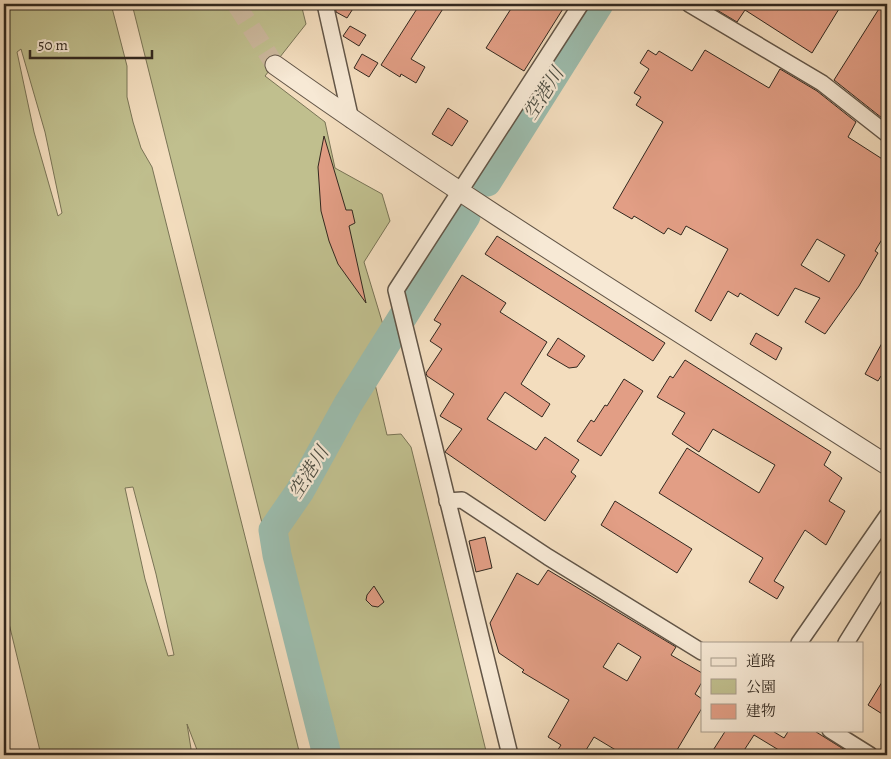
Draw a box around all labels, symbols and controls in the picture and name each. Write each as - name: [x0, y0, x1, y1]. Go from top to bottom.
- scale bar: [30, 28, 152, 60]
- text: 50 m: [38, 35, 68, 55]
- water label: 空港川: [518, 61, 571, 125]
- water label: 空港川: [283, 440, 336, 504]
- legend: [701, 642, 864, 732]
- text: 道路: [746, 651, 776, 671]
- text: 公園: [746, 677, 776, 697]
- text: 建物: [746, 701, 776, 721]

